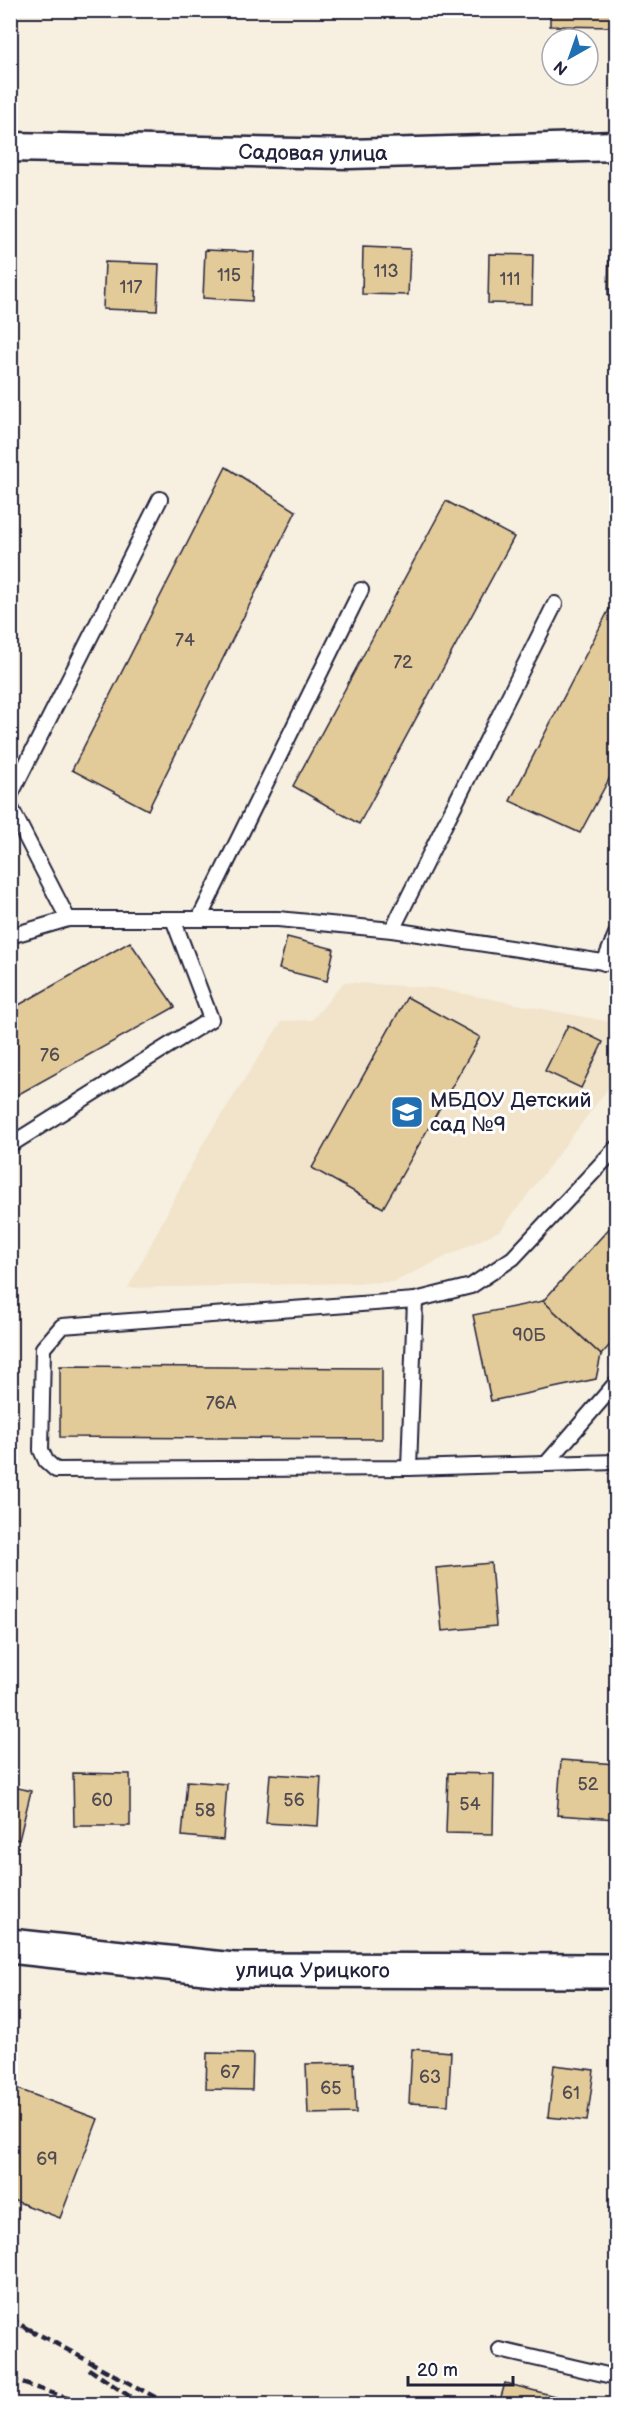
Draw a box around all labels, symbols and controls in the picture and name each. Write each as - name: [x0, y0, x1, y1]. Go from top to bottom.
- north arrow: [540, 27, 600, 87]
- text: N: [551, 56, 572, 78]
- street label: Садовая улица: [238, 140, 389, 167]
- house number: 113: [373, 261, 399, 282]
- house number: 115: [217, 265, 241, 286]
- house number: 111: [500, 269, 520, 290]
- house number: 117: [120, 277, 143, 298]
- house number: 74: [175, 630, 195, 651]
- house number: 72: [393, 652, 413, 673]
- house number: 76: [40, 1045, 60, 1066]
- place label: МБДОУ Детский сад №9: [430, 1088, 592, 1137]
- school or university icon: МБДОУ Детский сад №9: [389, 1094, 425, 1130]
- house number: 90Б: [512, 1325, 546, 1346]
- house number: 76А: [206, 1393, 236, 1414]
- house number: 52: [578, 1774, 599, 1795]
- house number: 60: [91, 1790, 113, 1811]
- house number: 56: [283, 1790, 305, 1811]
- house number: 54: [459, 1794, 481, 1815]
- house number: 58: [195, 1800, 215, 1821]
- street label: улица Урицкого: [236, 1958, 390, 1983]
- house number: 67: [220, 2062, 240, 2083]
- house number: 63: [419, 2067, 441, 2088]
- house number: 65: [320, 2078, 342, 2099]
- house number: 61: [562, 2083, 580, 2104]
- house number: 69: [36, 2149, 58, 2170]
- scale bar: [408, 2349, 513, 2387]
- text: 20 m: [417, 2360, 458, 2381]

